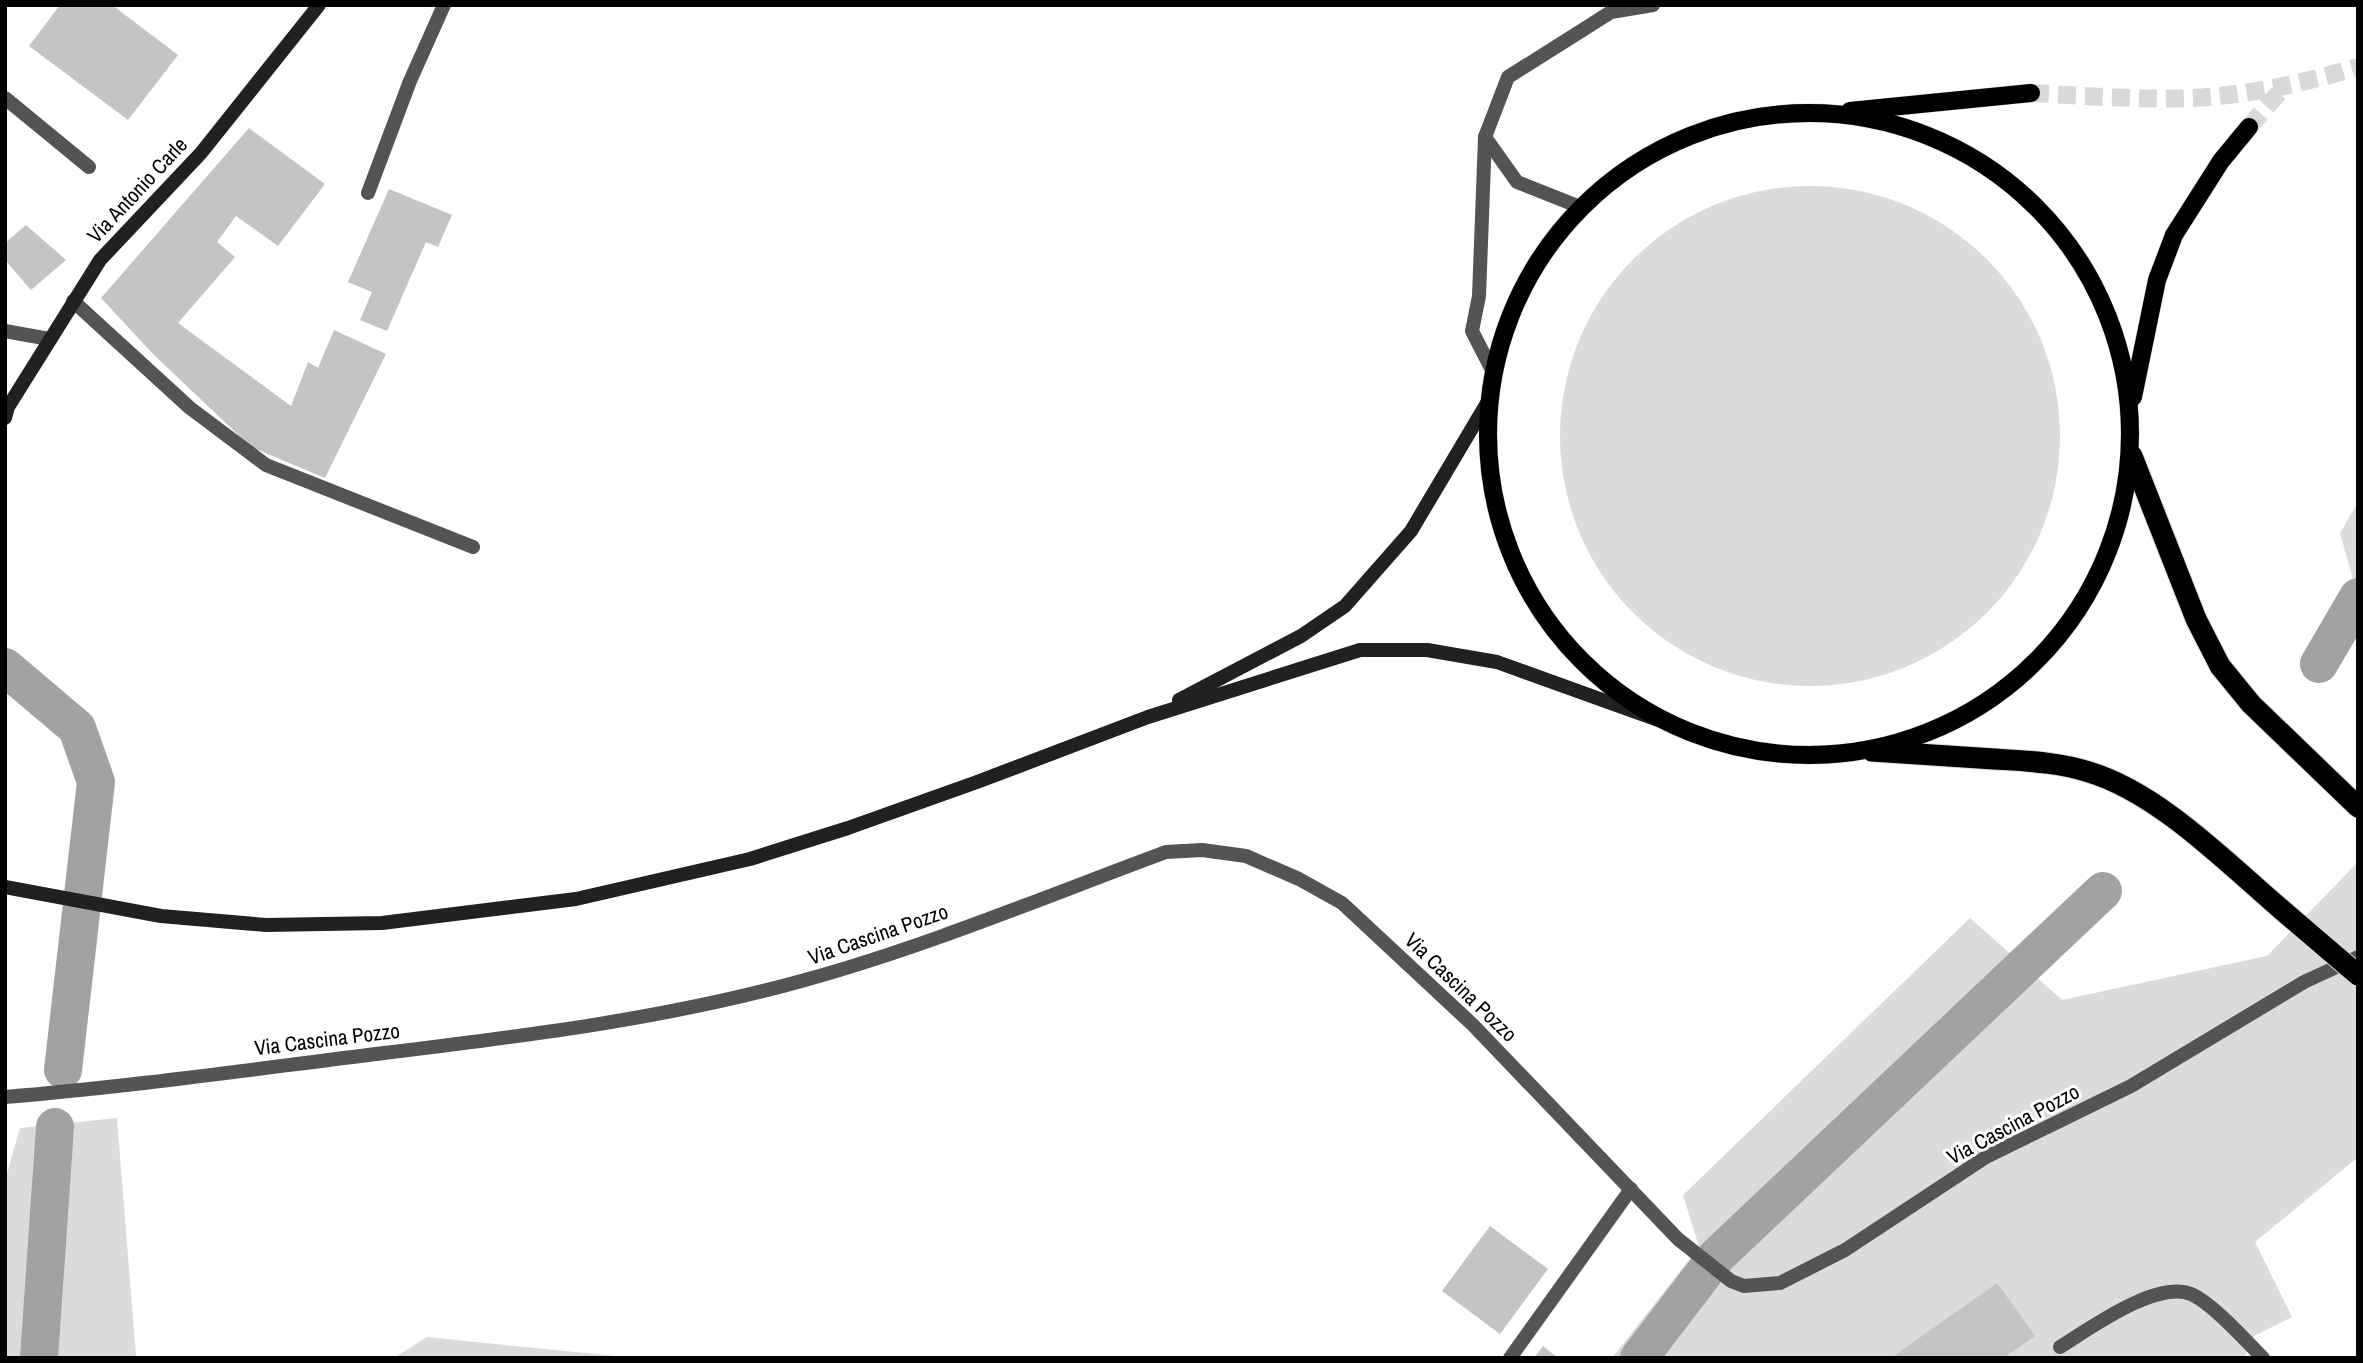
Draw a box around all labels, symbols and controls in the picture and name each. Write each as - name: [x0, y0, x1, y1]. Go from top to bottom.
- street label: Via Antonio Carle: [80, 131, 194, 249]
- street label: Via Cascina Pozzo: [804, 896, 952, 972]
- street label: Via Cascina Pozzo: [1398, 926, 1524, 1048]
- street label: Via Cascina Pozzo: [253, 1016, 401, 1062]
- street label: Via Cascina Pozzo: [1942, 1077, 2084, 1171]

